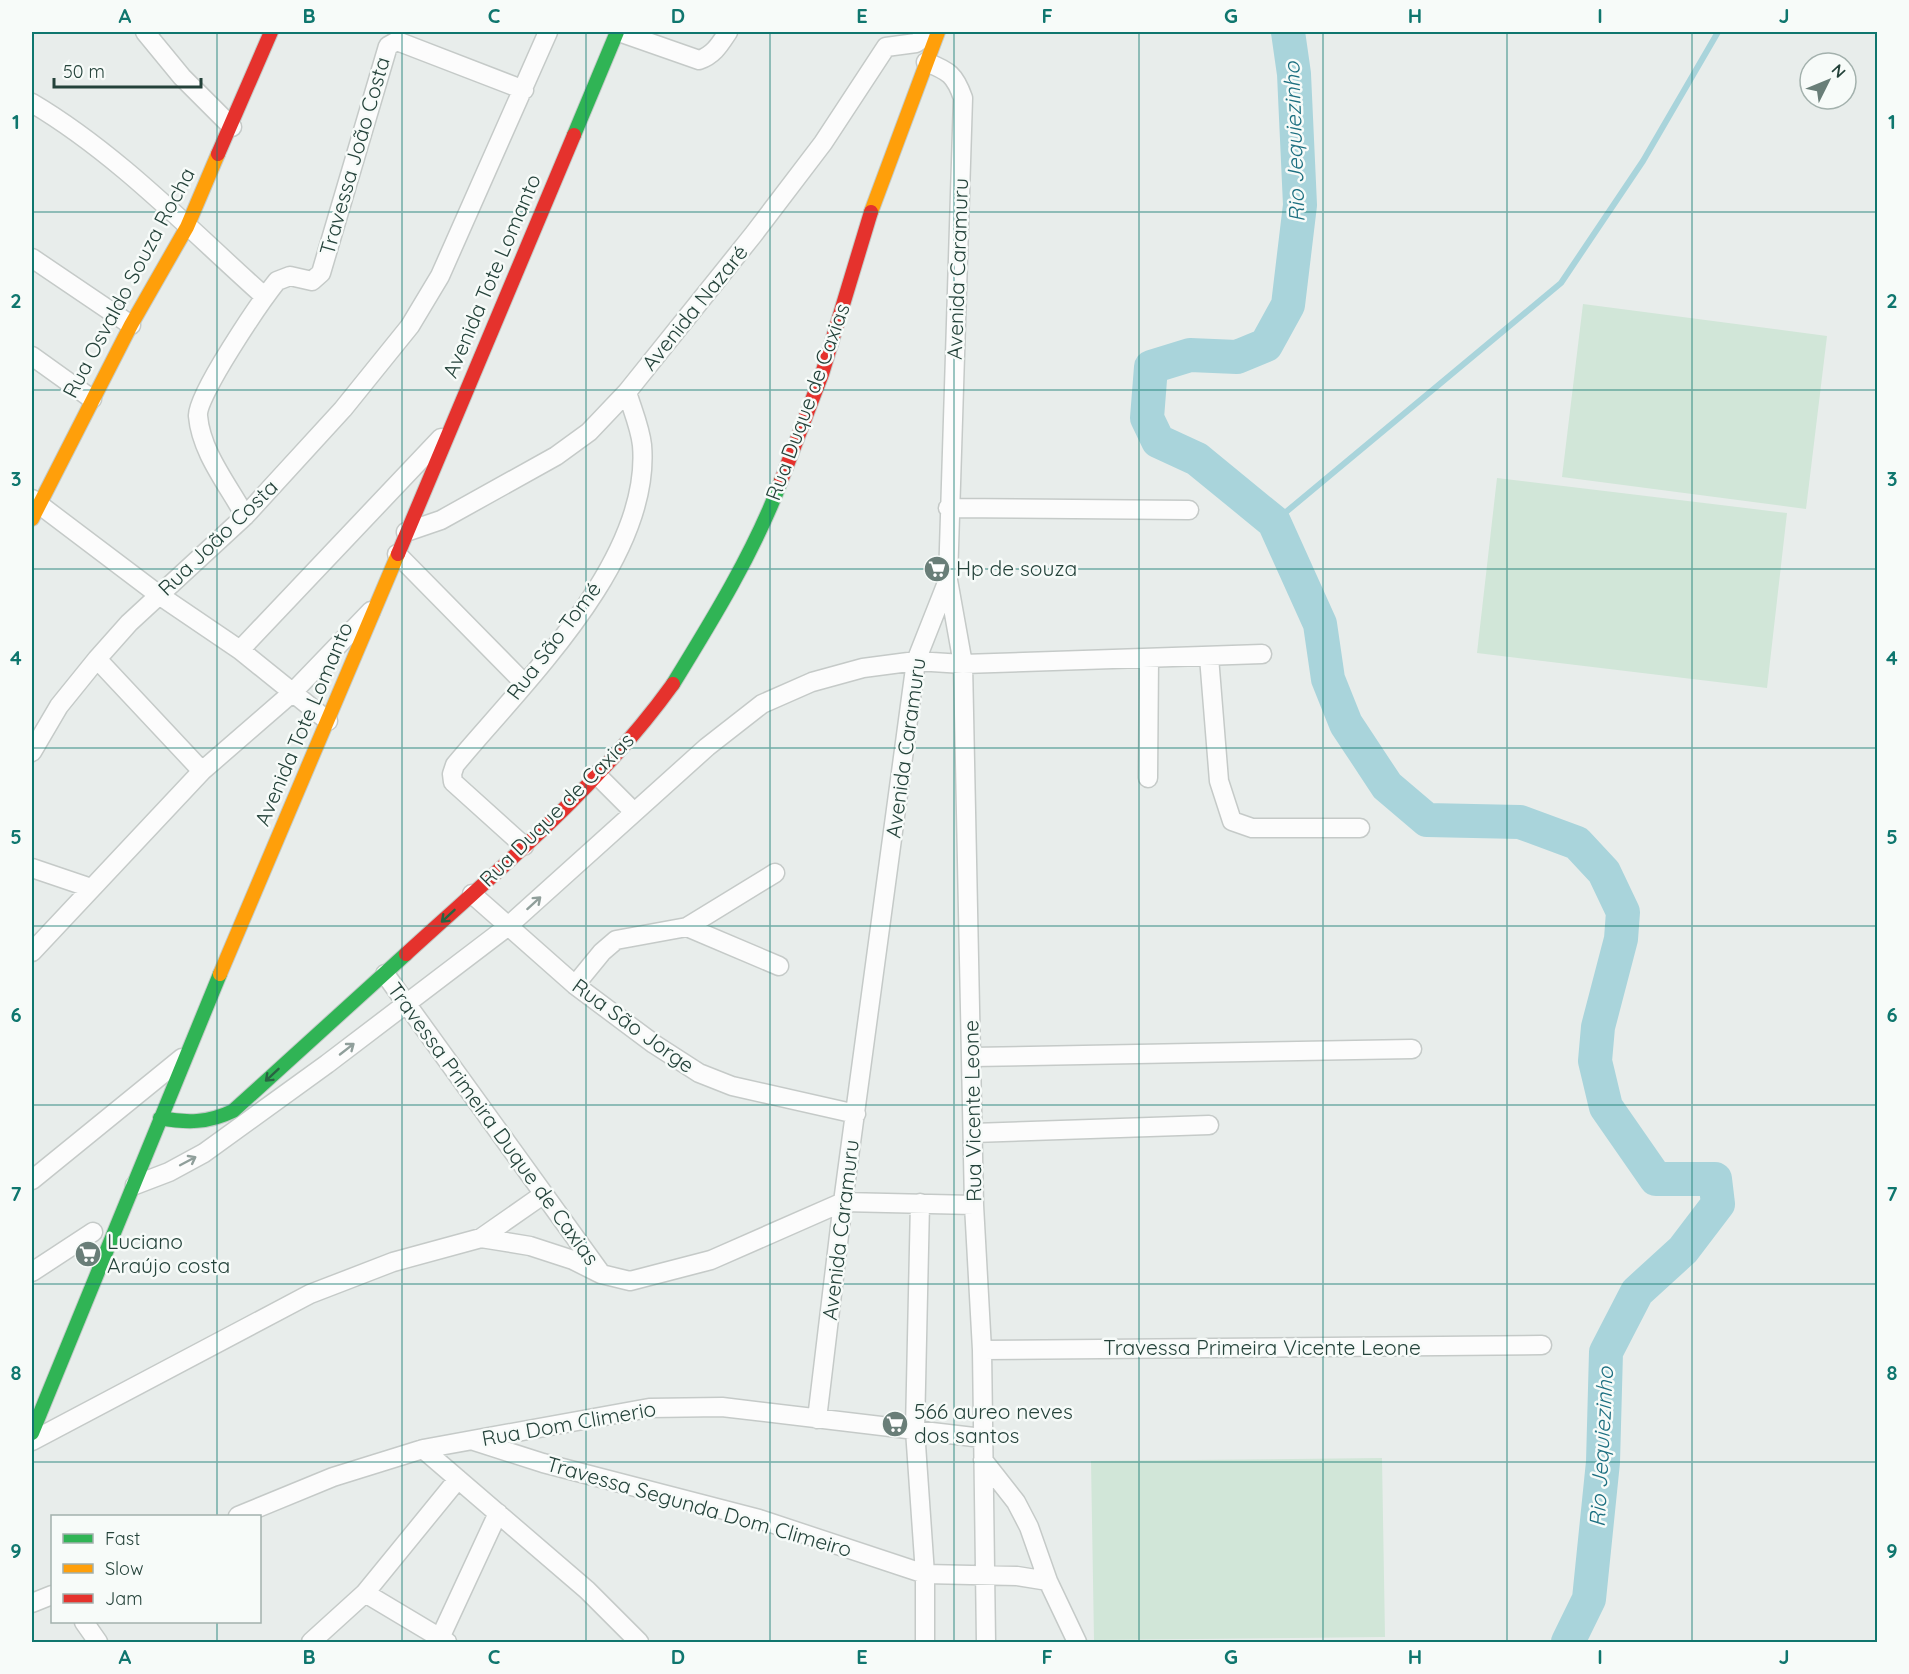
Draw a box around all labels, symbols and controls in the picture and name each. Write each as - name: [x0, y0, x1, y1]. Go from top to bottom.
- text: A: [119, 3, 132, 28]
- text: B: [302, 3, 316, 28]
- text: C: [488, 3, 501, 28]
- text: D: [671, 3, 685, 28]
- text: E: [856, 3, 868, 28]
- text: F: [1041, 3, 1053, 28]
- text: G: [1224, 3, 1238, 28]
- text: H: [1408, 3, 1422, 28]
- text: I: [1597, 3, 1603, 28]
- text: J: [1778, 3, 1790, 28]
- scale bar: [54, 51, 201, 89]
- north arrow: [1798, 51, 1858, 111]
- street label: Travessa João Costa: [313, 54, 395, 258]
- text: 50 m: [63, 60, 105, 83]
- water label: Rio Jequiezinho: [1277, 60, 1311, 223]
- text: N: [1828, 60, 1850, 82]
- text: 1: [12, 109, 20, 134]
- text: 1: [1888, 109, 1896, 134]
- street label: Rua Osvaldo Souza Rocha: [56, 163, 200, 402]
- street label: Avenida Tote Lomanto: [436, 170, 546, 381]
- street label: Avenida Caramuru: [941, 178, 973, 360]
- street label: Avenida Nazaré: [636, 239, 753, 375]
- text: 2: [10, 288, 22, 313]
- text: 2: [1886, 288, 1898, 313]
- street label: Rua Duque de Caxias: [759, 300, 855, 504]
- text: 3: [11, 466, 21, 491]
- text: 3: [1887, 466, 1897, 491]
- street label: Rua João Costa: [152, 474, 283, 601]
- supermarket icon: Hp de souza: [922, 554, 952, 584]
- place label: Hp de souza: [956, 555, 1077, 581]
- street label: Rua São Tomé: [500, 576, 606, 705]
- street label: Avenida Tote Lomanto: [248, 618, 358, 829]
- text: 4: [10, 645, 22, 670]
- text: 4: [1886, 645, 1898, 670]
- street label: Avenida Caramuru: [879, 656, 931, 840]
- street label: Rua Duque de Caxias: [474, 727, 639, 892]
- text: 5: [10, 824, 22, 849]
- text: 5: [1886, 824, 1898, 849]
- one-way arrow: [526, 896, 541, 910]
- one-way arrow: [440, 909, 455, 923]
- street label: Rua São Jorge: [568, 972, 700, 1078]
- street label: Travessa Primeira Duque de Caxias: [382, 977, 605, 1270]
- text: 6: [10, 1002, 22, 1027]
- text: 6: [1886, 1002, 1898, 1027]
- street label: Rua Vicente Leone: [957, 1020, 987, 1202]
- one-way arrow: [339, 1042, 355, 1055]
- one-way arrow: [264, 1068, 279, 1082]
- street label: Avenida Caramuru: [816, 1138, 864, 1322]
- one-way arrow: [179, 1155, 196, 1167]
- text: 7: [11, 1181, 22, 1206]
- text: 7: [1887, 1181, 1898, 1206]
- place label: Luciano Araújo costa: [107, 1228, 230, 1278]
- supermarket icon: Luciano Araújo costa: [73, 1239, 103, 1269]
- street label: Travessa Primeira Vicente Leone: [1103, 1334, 1421, 1360]
- text: 8: [11, 1360, 22, 1385]
- text: 8: [1887, 1360, 1898, 1385]
- water label: Rio Jequiezinho: [1583, 1364, 1619, 1528]
- street label: Rua Dom Climerio: [480, 1395, 658, 1451]
- place label: 566 aureo neves dos santos: [914, 1398, 1073, 1448]
- supermarket icon: 566 aureo neves dos santos: [880, 1409, 910, 1439]
- street label: Travessa Segunda Dom Climeiro: [544, 1450, 855, 1562]
- legend: [51, 1515, 261, 1623]
- text: Fast: [105, 1527, 140, 1550]
- text: 9: [10, 1538, 22, 1563]
- text: 9: [1886, 1538, 1898, 1563]
- text: Slow: [105, 1557, 143, 1580]
- text: Jam: [105, 1587, 143, 1610]
- text: A: [119, 1644, 132, 1669]
- text: B: [302, 1644, 316, 1669]
- text: C: [488, 1644, 501, 1669]
- text: D: [671, 1644, 685, 1669]
- text: E: [856, 1644, 868, 1669]
- text: F: [1041, 1644, 1053, 1669]
- text: G: [1224, 1644, 1238, 1669]
- text: H: [1408, 1644, 1422, 1669]
- text: I: [1597, 1644, 1603, 1669]
- text: J: [1778, 1644, 1790, 1669]

